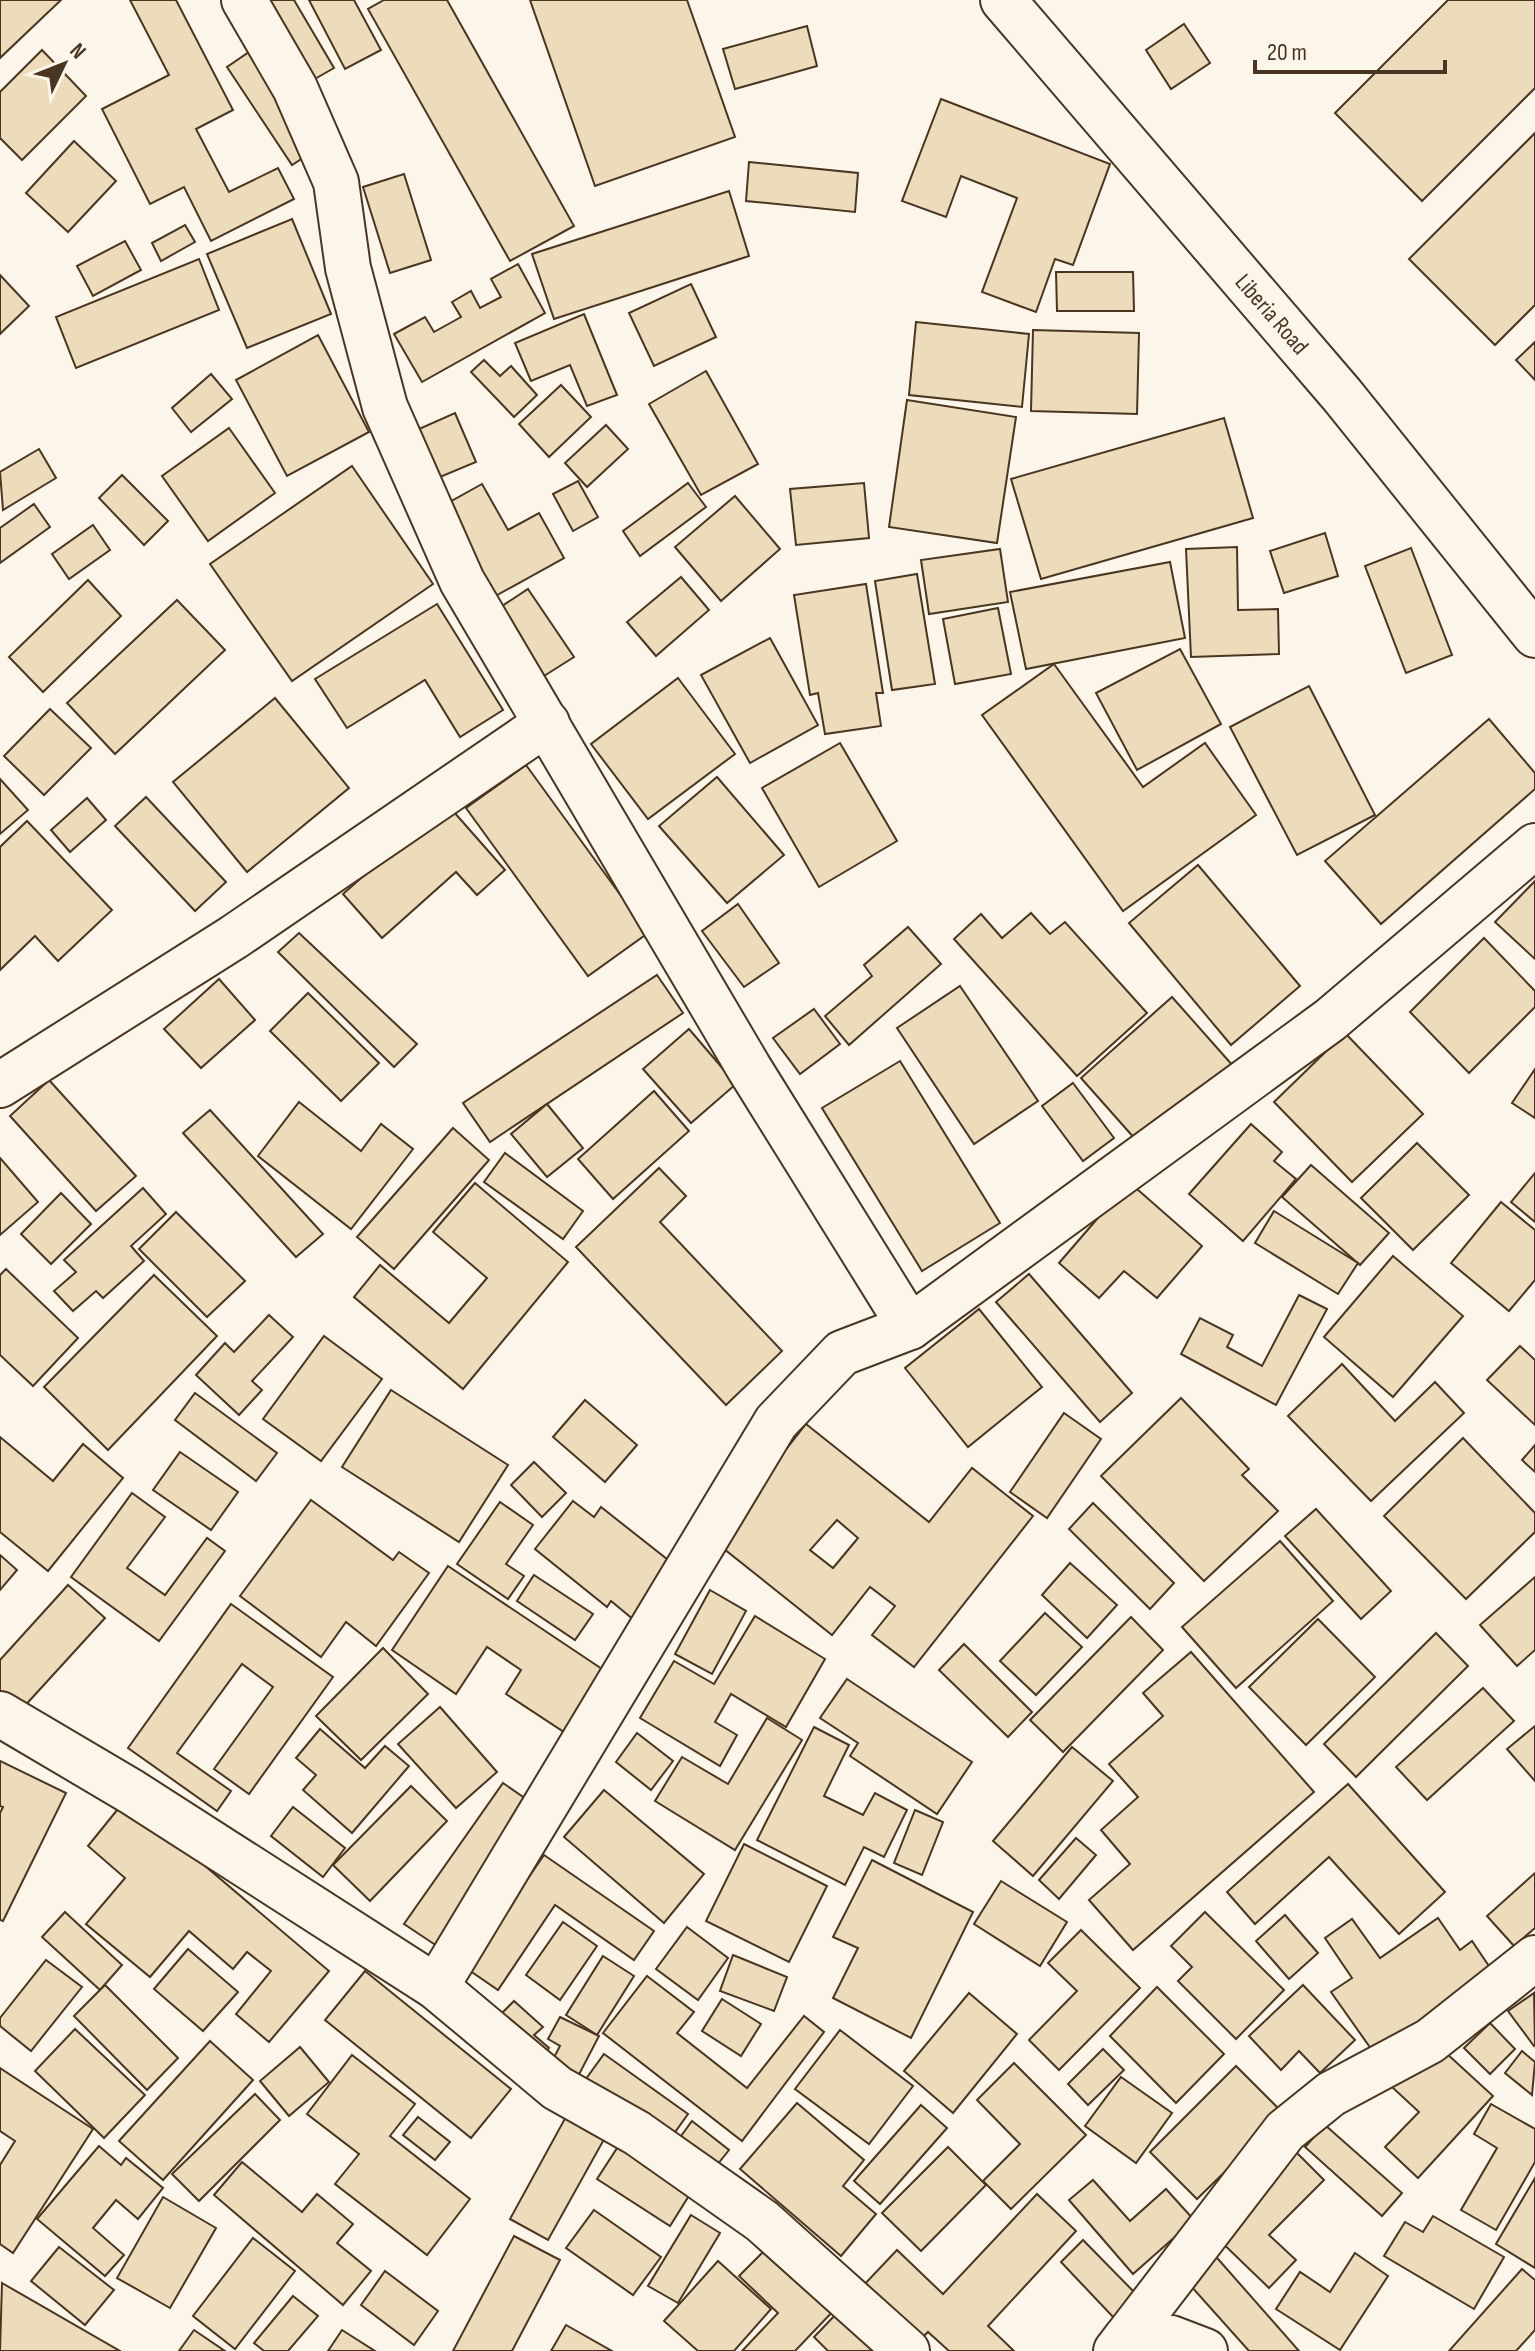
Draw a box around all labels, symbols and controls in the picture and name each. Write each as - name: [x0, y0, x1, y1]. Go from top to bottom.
- north arrow: [24, 24, 104, 104]
- scale bar: [1255, 24, 1445, 74]
- text: N: [64, 38, 91, 65]
- text: 20 m: [1267, 38, 1307, 67]
- street label: Liberia Road: [1229, 268, 1314, 361]

